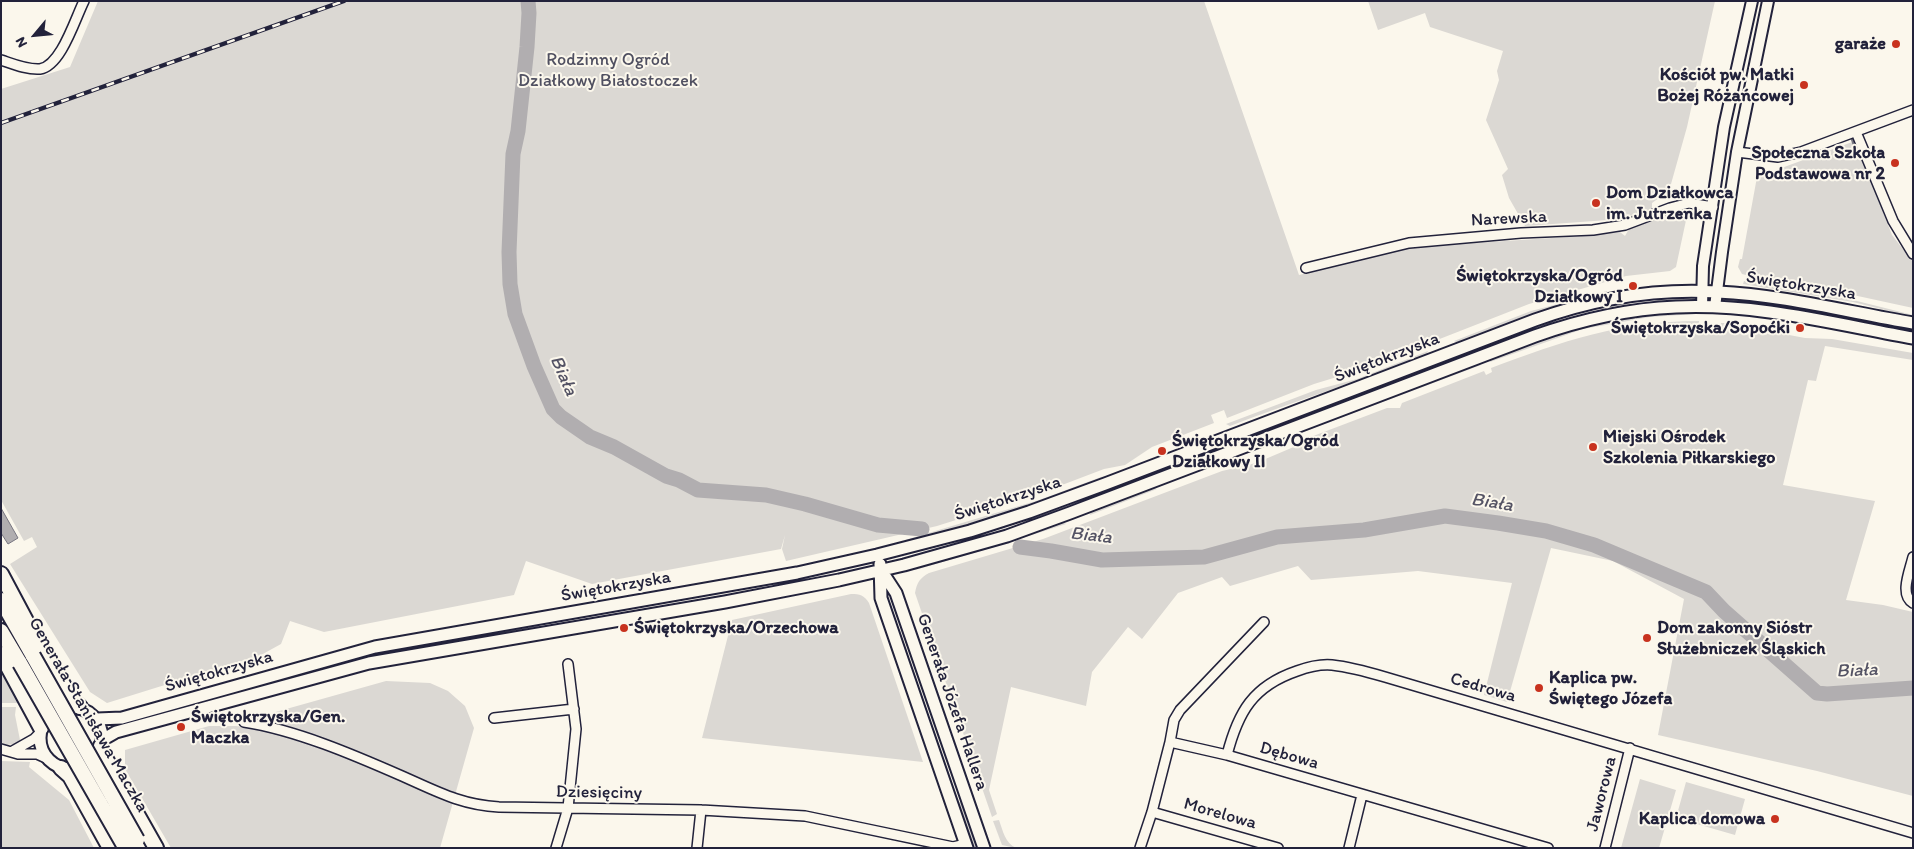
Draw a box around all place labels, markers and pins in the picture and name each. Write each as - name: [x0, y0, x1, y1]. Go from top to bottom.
- place label: garaże: [1835, 33, 1886, 55]
- marker: garaże: [1890, 38, 1902, 50]
- place label: Kościół pw. Matki Bożej Różańcowej: [1657, 64, 1794, 106]
- marker: Kościół pw. Matki Bożej Różańcowej: [1798, 79, 1810, 91]
- place label: Społeczna Szkoła Podstawowa nr 2: [1751, 142, 1885, 184]
- marker: Społeczna Szkoła Podstawowa nr 2: [1889, 157, 1901, 169]
- place label: Dom Działkowca im. Jutrzenka: [1606, 182, 1734, 224]
- marker: Dom Działkowca im. Jutrzenka: [1590, 197, 1602, 209]
- place label: Świętokrzyska/Ogród Działkowy I: [1456, 265, 1623, 308]
- marker: Świętokrzyska/Ogród Działkowy I: [1627, 280, 1639, 292]
- place label: Świętokrzyska/Sopoćki: [1611, 317, 1790, 339]
- marker: Świętokrzyska/Sopoćki: [1794, 322, 1806, 334]
- place label: Miejski Ośrodek Szkolenia Piłkarskiego: [1603, 426, 1776, 468]
- place label: Świętokrzyska/Ogród Działkowy II: [1172, 430, 1339, 472]
- marker: Miejski Ośrodek Szkolenia Piłkarskiego: [1587, 441, 1599, 453]
- marker: Świętokrzyska/Ogród Działkowy II: [1156, 445, 1168, 457]
- place label: Świętokrzyska/Orzechowa: [634, 617, 839, 639]
- place label: Dom zakonny Sióstr Służebniczek Śląskich: [1657, 617, 1825, 660]
- marker: Świętokrzyska/Orzechowa: [618, 622, 630, 634]
- marker: Dom zakonny Sióstr Służebniczek Śląskich: [1641, 632, 1653, 644]
- place label: Kaplica pw. Świętego Józefa: [1549, 667, 1672, 710]
- marker: Kaplica pw. Świętego Józefa: [1533, 682, 1545, 694]
- place label: Świętokrzyska/Gen. Maczka: [191, 706, 345, 749]
- marker: Świętokrzyska/Gen. Maczka: [175, 721, 187, 733]
- place label: Kaplica domowa: [1639, 808, 1765, 830]
- marker: Kaplica domowa: [1769, 813, 1781, 825]

